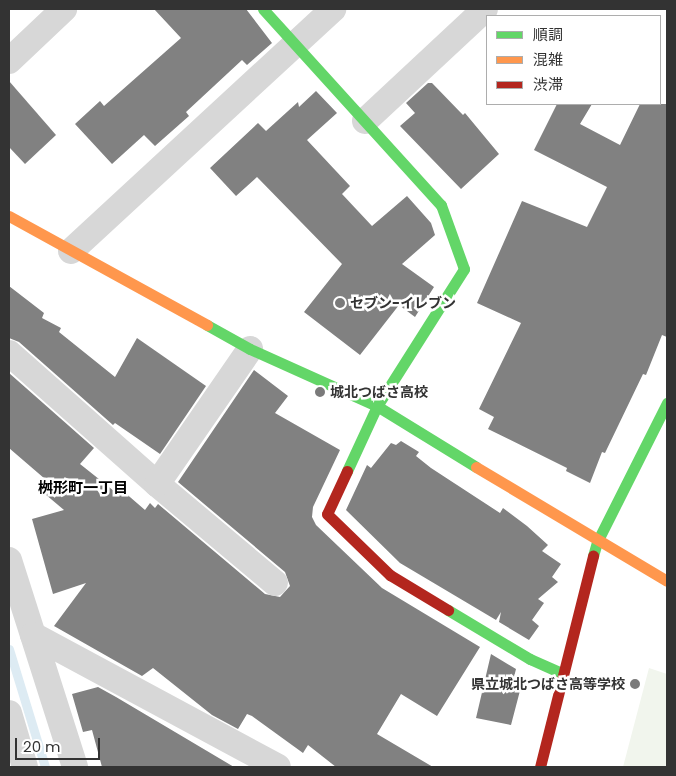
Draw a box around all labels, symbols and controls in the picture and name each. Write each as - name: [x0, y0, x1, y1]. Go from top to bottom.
- legend: [486, 15, 661, 105]
- text: 順調: [533, 24, 563, 45]
- text: 混雑: [533, 49, 563, 70]
- text: 渋滞: [533, 74, 563, 95]
- place label: セブン-イレブン: [350, 295, 456, 311]
- marker: セブン-イレブン: [334, 297, 346, 309]
- place label: 城北つばさ高校: [330, 384, 428, 400]
- marker: 城北つばさ高校: [314, 386, 326, 398]
- district label: 桝形町一丁目: [38, 479, 128, 497]
- place label: 県立城北つばさ高等学校: [471, 676, 625, 692]
- marker: 県立城北つばさ高等学校: [629, 678, 641, 690]
- scale bar: [18, 728, 102, 760]
- text: 20 m: [23, 736, 61, 757]

